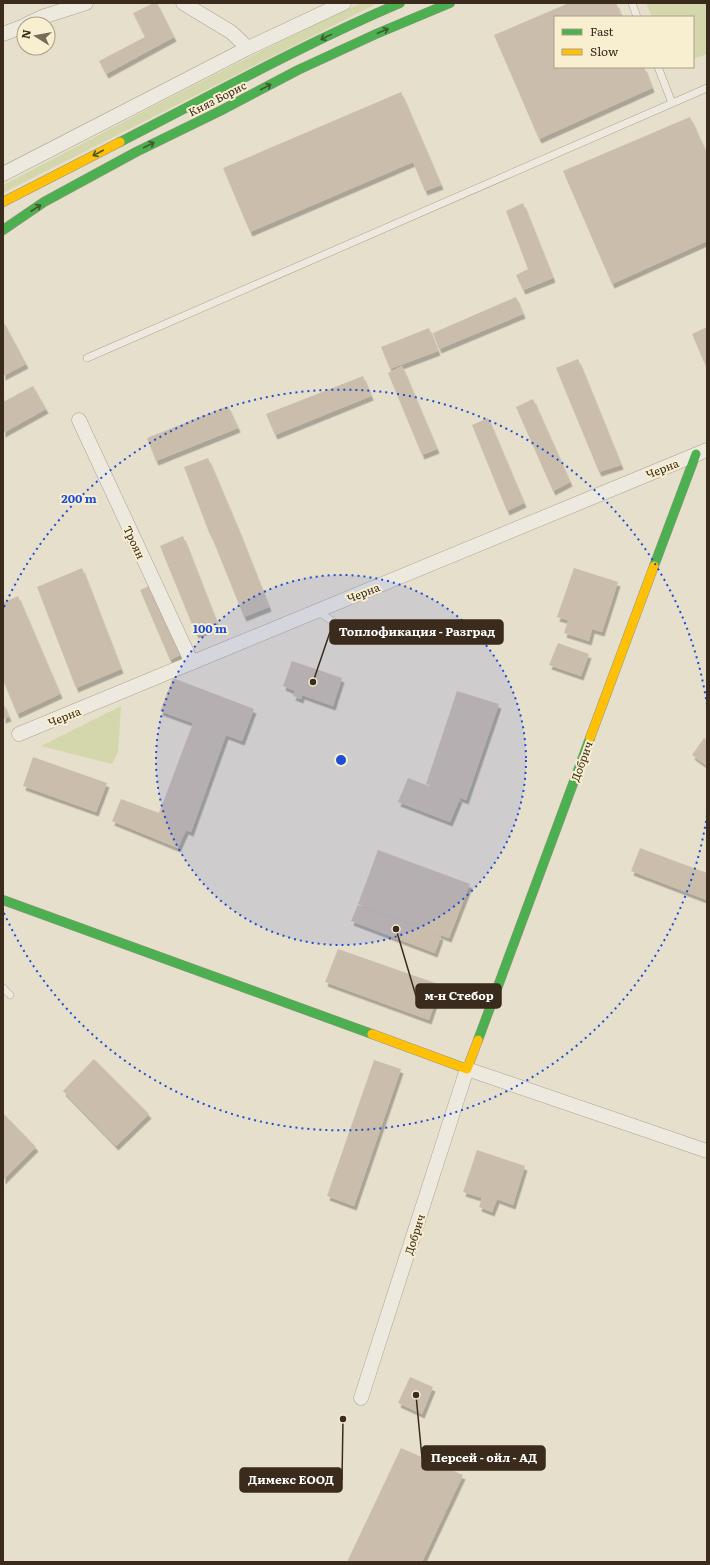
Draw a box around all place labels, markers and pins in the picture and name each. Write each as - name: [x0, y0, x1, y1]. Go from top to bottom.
- callout: Топлофикация - Разград: [330, 620, 503, 644]
- centre of rings: [334, 753, 348, 767]
- callout: м-н Стебор: [416, 984, 501, 1008]
- callout: Персей - ойл - АД: [422, 1446, 545, 1470]
- callout: Димекс ЕООД: [240, 1468, 342, 1492]

